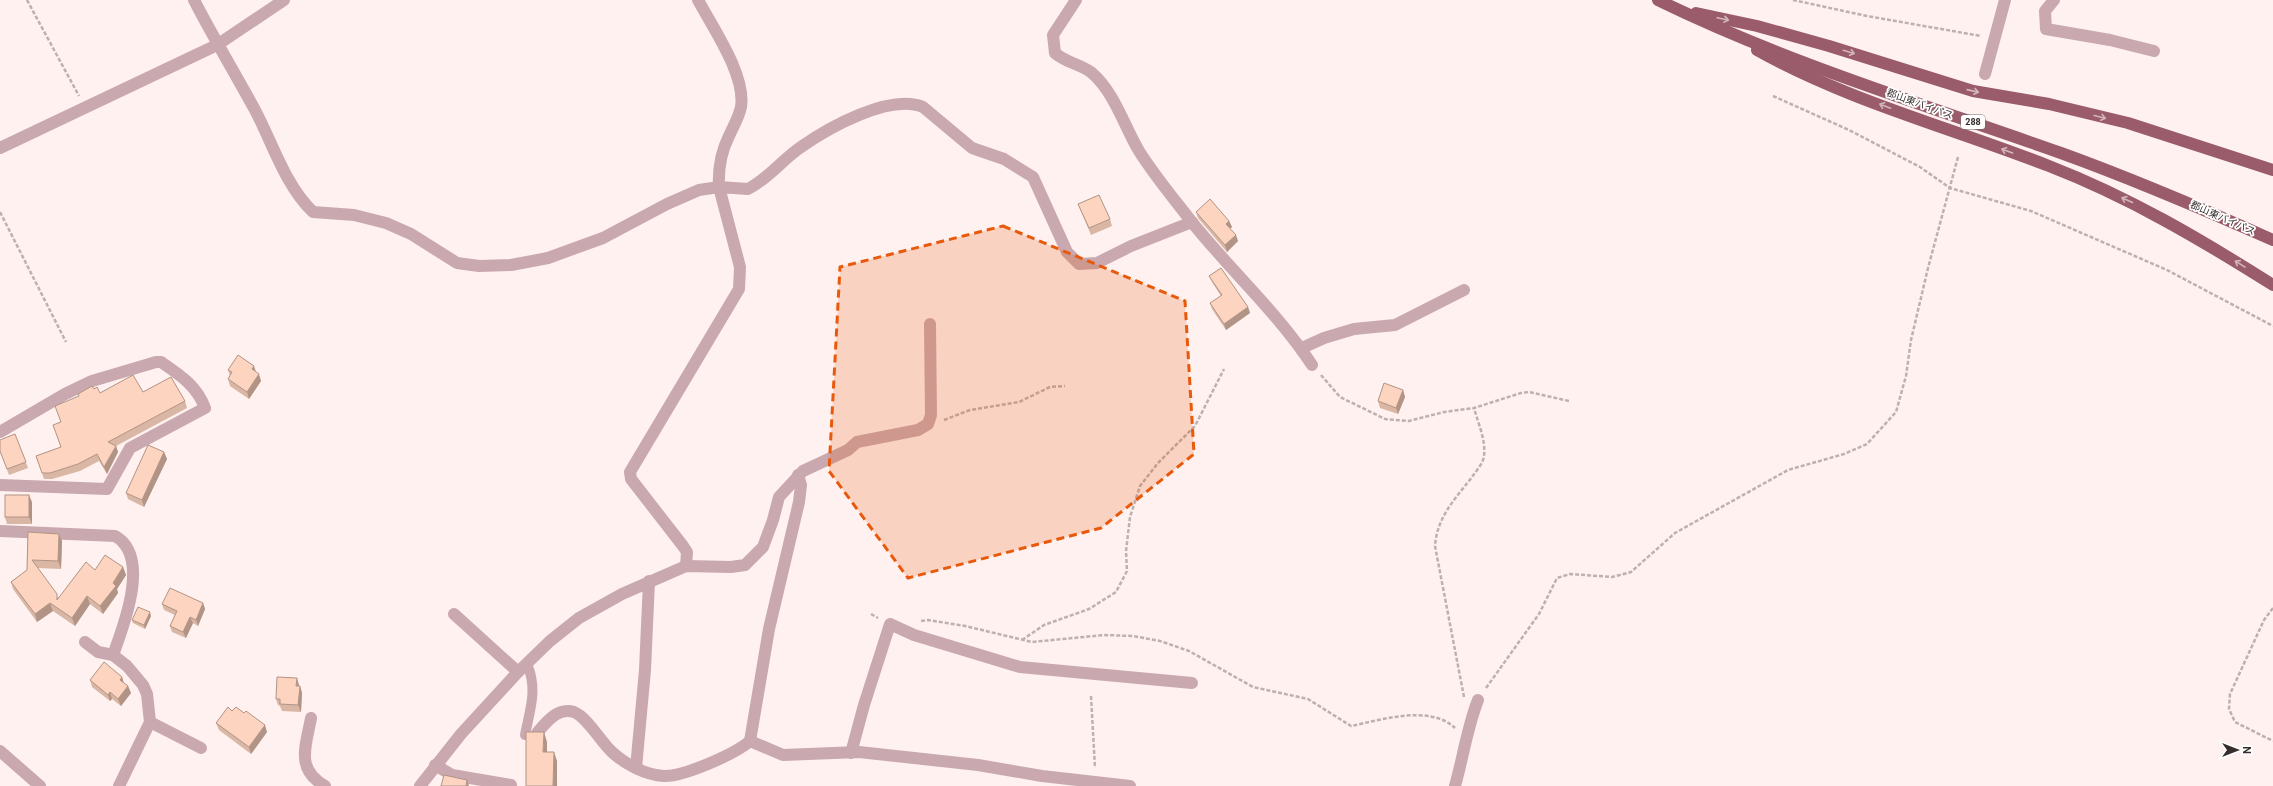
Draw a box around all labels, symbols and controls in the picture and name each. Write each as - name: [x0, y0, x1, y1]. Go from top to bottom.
- one-way arrow: [1716, 15, 1729, 23]
- one-way arrow: [1842, 49, 1855, 56]
- street label: 郡山東バイパス: [1885, 87, 1955, 121]
- one-way arrow: [1966, 87, 1979, 95]
- one-way arrow: [1879, 101, 1891, 109]
- one-way arrow: [2093, 113, 2106, 121]
- road number: 288: [1961, 115, 1985, 129]
- one-way arrow: [2001, 146, 2013, 154]
- one-way arrow: [2121, 196, 2133, 203]
- street label: 郡山東バイパス: [2189, 199, 2257, 237]
- one-way arrow: [2235, 260, 2246, 268]
- north arrow: [2217, 730, 2257, 770]
- text: N: [2240, 746, 2253, 754]

